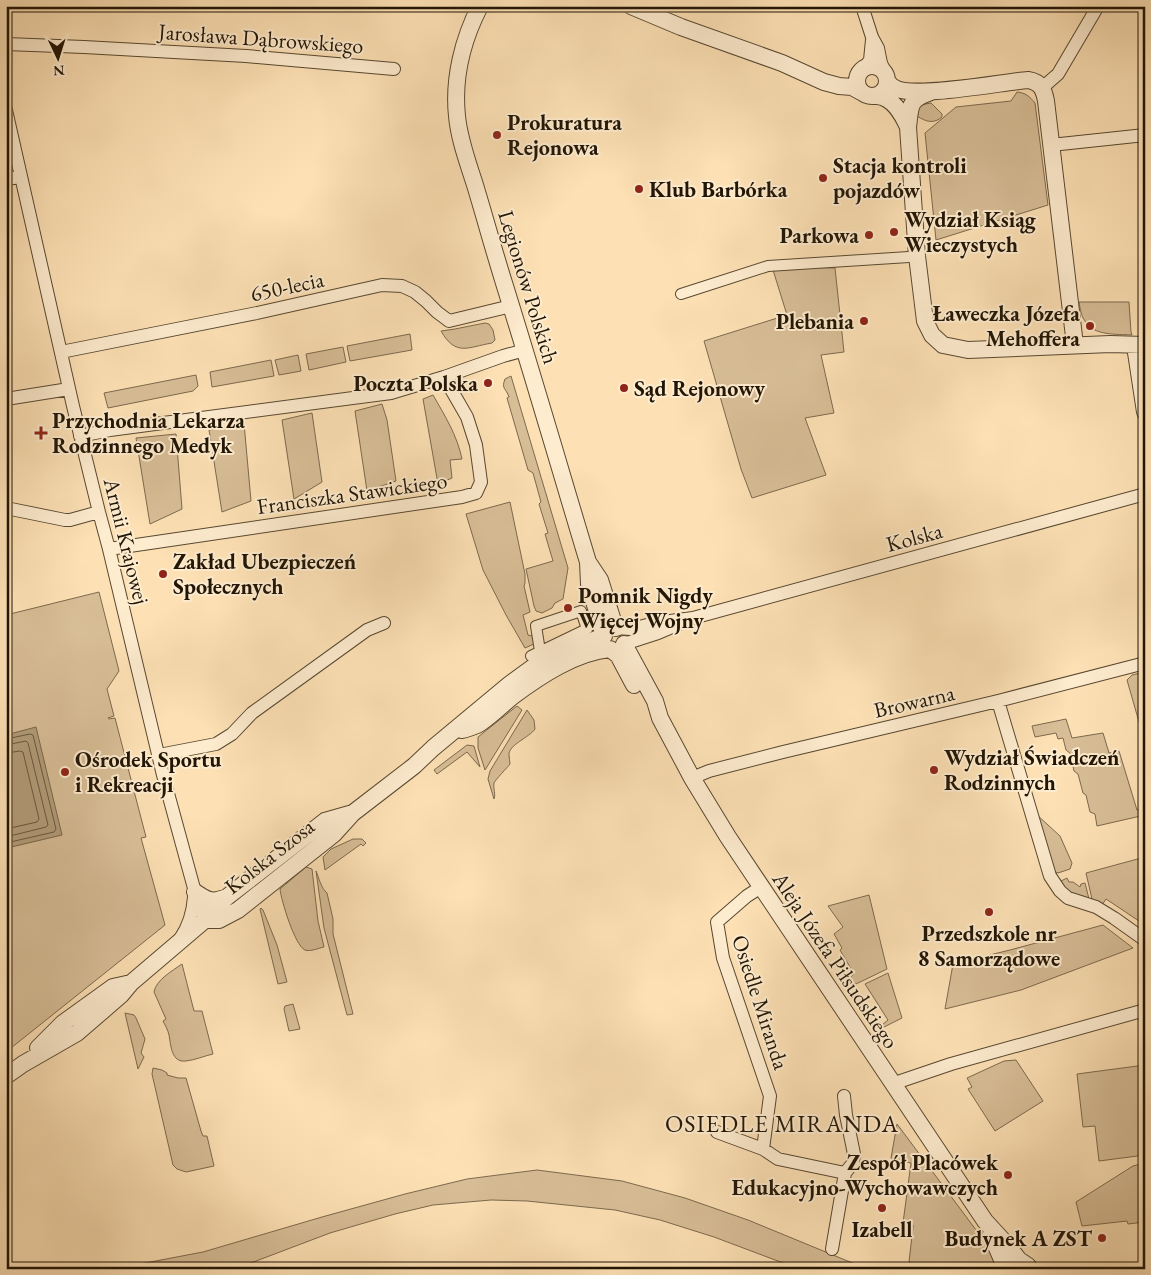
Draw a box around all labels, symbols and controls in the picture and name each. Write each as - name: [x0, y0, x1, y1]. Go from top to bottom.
- street label: Jarosława Dąbrowskiego: [155, 17, 365, 60]
- north arrow: [32, 32, 82, 82]
- text: N: [52, 62, 65, 80]
- place label: Prokuratura Rejonowa: [507, 108, 622, 162]
- marker: Prokuratura Rejonowa: [491, 129, 503, 141]
- place label: Stacja kontroli pojazdów: [833, 151, 967, 205]
- marker: Stacja kontroli pojazdów: [817, 172, 829, 184]
- place label: Klub Barbórka: [649, 175, 788, 204]
- marker: Klub Barbórka: [633, 183, 645, 195]
- place label: Wydział Ksiąg Wieczystych: [904, 205, 1037, 259]
- street label: Legionów Polskich: [491, 207, 566, 367]
- place label: Parkowa: [779, 221, 859, 250]
- marker: Wydział Ksiąg Wieczystych: [888, 226, 900, 238]
- marker: Parkowa: [863, 229, 875, 241]
- street label: 650-lecia: [248, 265, 327, 308]
- place label: Ławeczka Józefa Mehoffera: [932, 299, 1080, 353]
- place label: Plebania: [776, 307, 854, 336]
- marker: Plebania: [858, 315, 870, 327]
- marker: Ławeczka Józefa Mehoffera: [1084, 320, 1096, 332]
- place label: Poczta Polska: [353, 369, 478, 398]
- place label: Sąd Rejonowy: [634, 374, 765, 403]
- marker: Poczta Polska: [482, 377, 494, 389]
- marker: Sąd Rejonowy: [618, 382, 630, 394]
- place label: Przychodnia Lekarza Rodzinnego Medyk: [52, 406, 245, 460]
- marker: Przychodnia Lekarza Rodzinnego Medyk: [34, 426, 48, 440]
- street label: Franciszka Stawickiego: [255, 466, 449, 521]
- street label: Armii Krajowej: [97, 474, 156, 607]
- street label: Kolska: [883, 516, 946, 559]
- place label: Zakład Ubezpieczeń Społecznych: [173, 547, 357, 601]
- marker: Zakład Ubezpieczeń Społecznych: [157, 568, 169, 580]
- place label: Pomnik Nigdy Więcej Wojny: [578, 581, 713, 635]
- marker: Pomnik Nigdy Więcej Wojny: [562, 602, 574, 614]
- street label: Browarna: [871, 678, 958, 725]
- place label: Wydział Świadczeń Rodzinnych: [944, 743, 1120, 797]
- place label: Ośrodek Sportu i Rekreacji: [75, 745, 221, 799]
- marker: Wydział Świadczeń Rodzinnych: [928, 764, 940, 776]
- marker: Ośrodek Sportu i Rekreacji: [59, 766, 71, 778]
- street label: Kolska Szosa: [218, 812, 320, 901]
- street label: Aleja Józefa Piłsudskiego: [765, 865, 906, 1054]
- marker: Przedszkole nr 8 Samorządowe: [983, 906, 995, 918]
- place label: Przedszkole nr 8 Samorządowe: [918, 919, 1060, 973]
- street label: Osiedle Miranda: [725, 931, 796, 1073]
- district label: OSIEDLE MIRANDA: [665, 1108, 899, 1139]
- place label: Zespół Placówek Edukacyjno-Wychowawczych: [732, 1148, 999, 1202]
- marker: Zespół Placówek Edukacyjno-Wychowawczych: [1002, 1169, 1014, 1181]
- marker: Izabell: [876, 1202, 888, 1214]
- place label: Izabell: [852, 1215, 912, 1244]
- place label: Budynek A ZST: [944, 1224, 1093, 1253]
- marker: Budynek A ZST: [1096, 1232, 1108, 1244]

